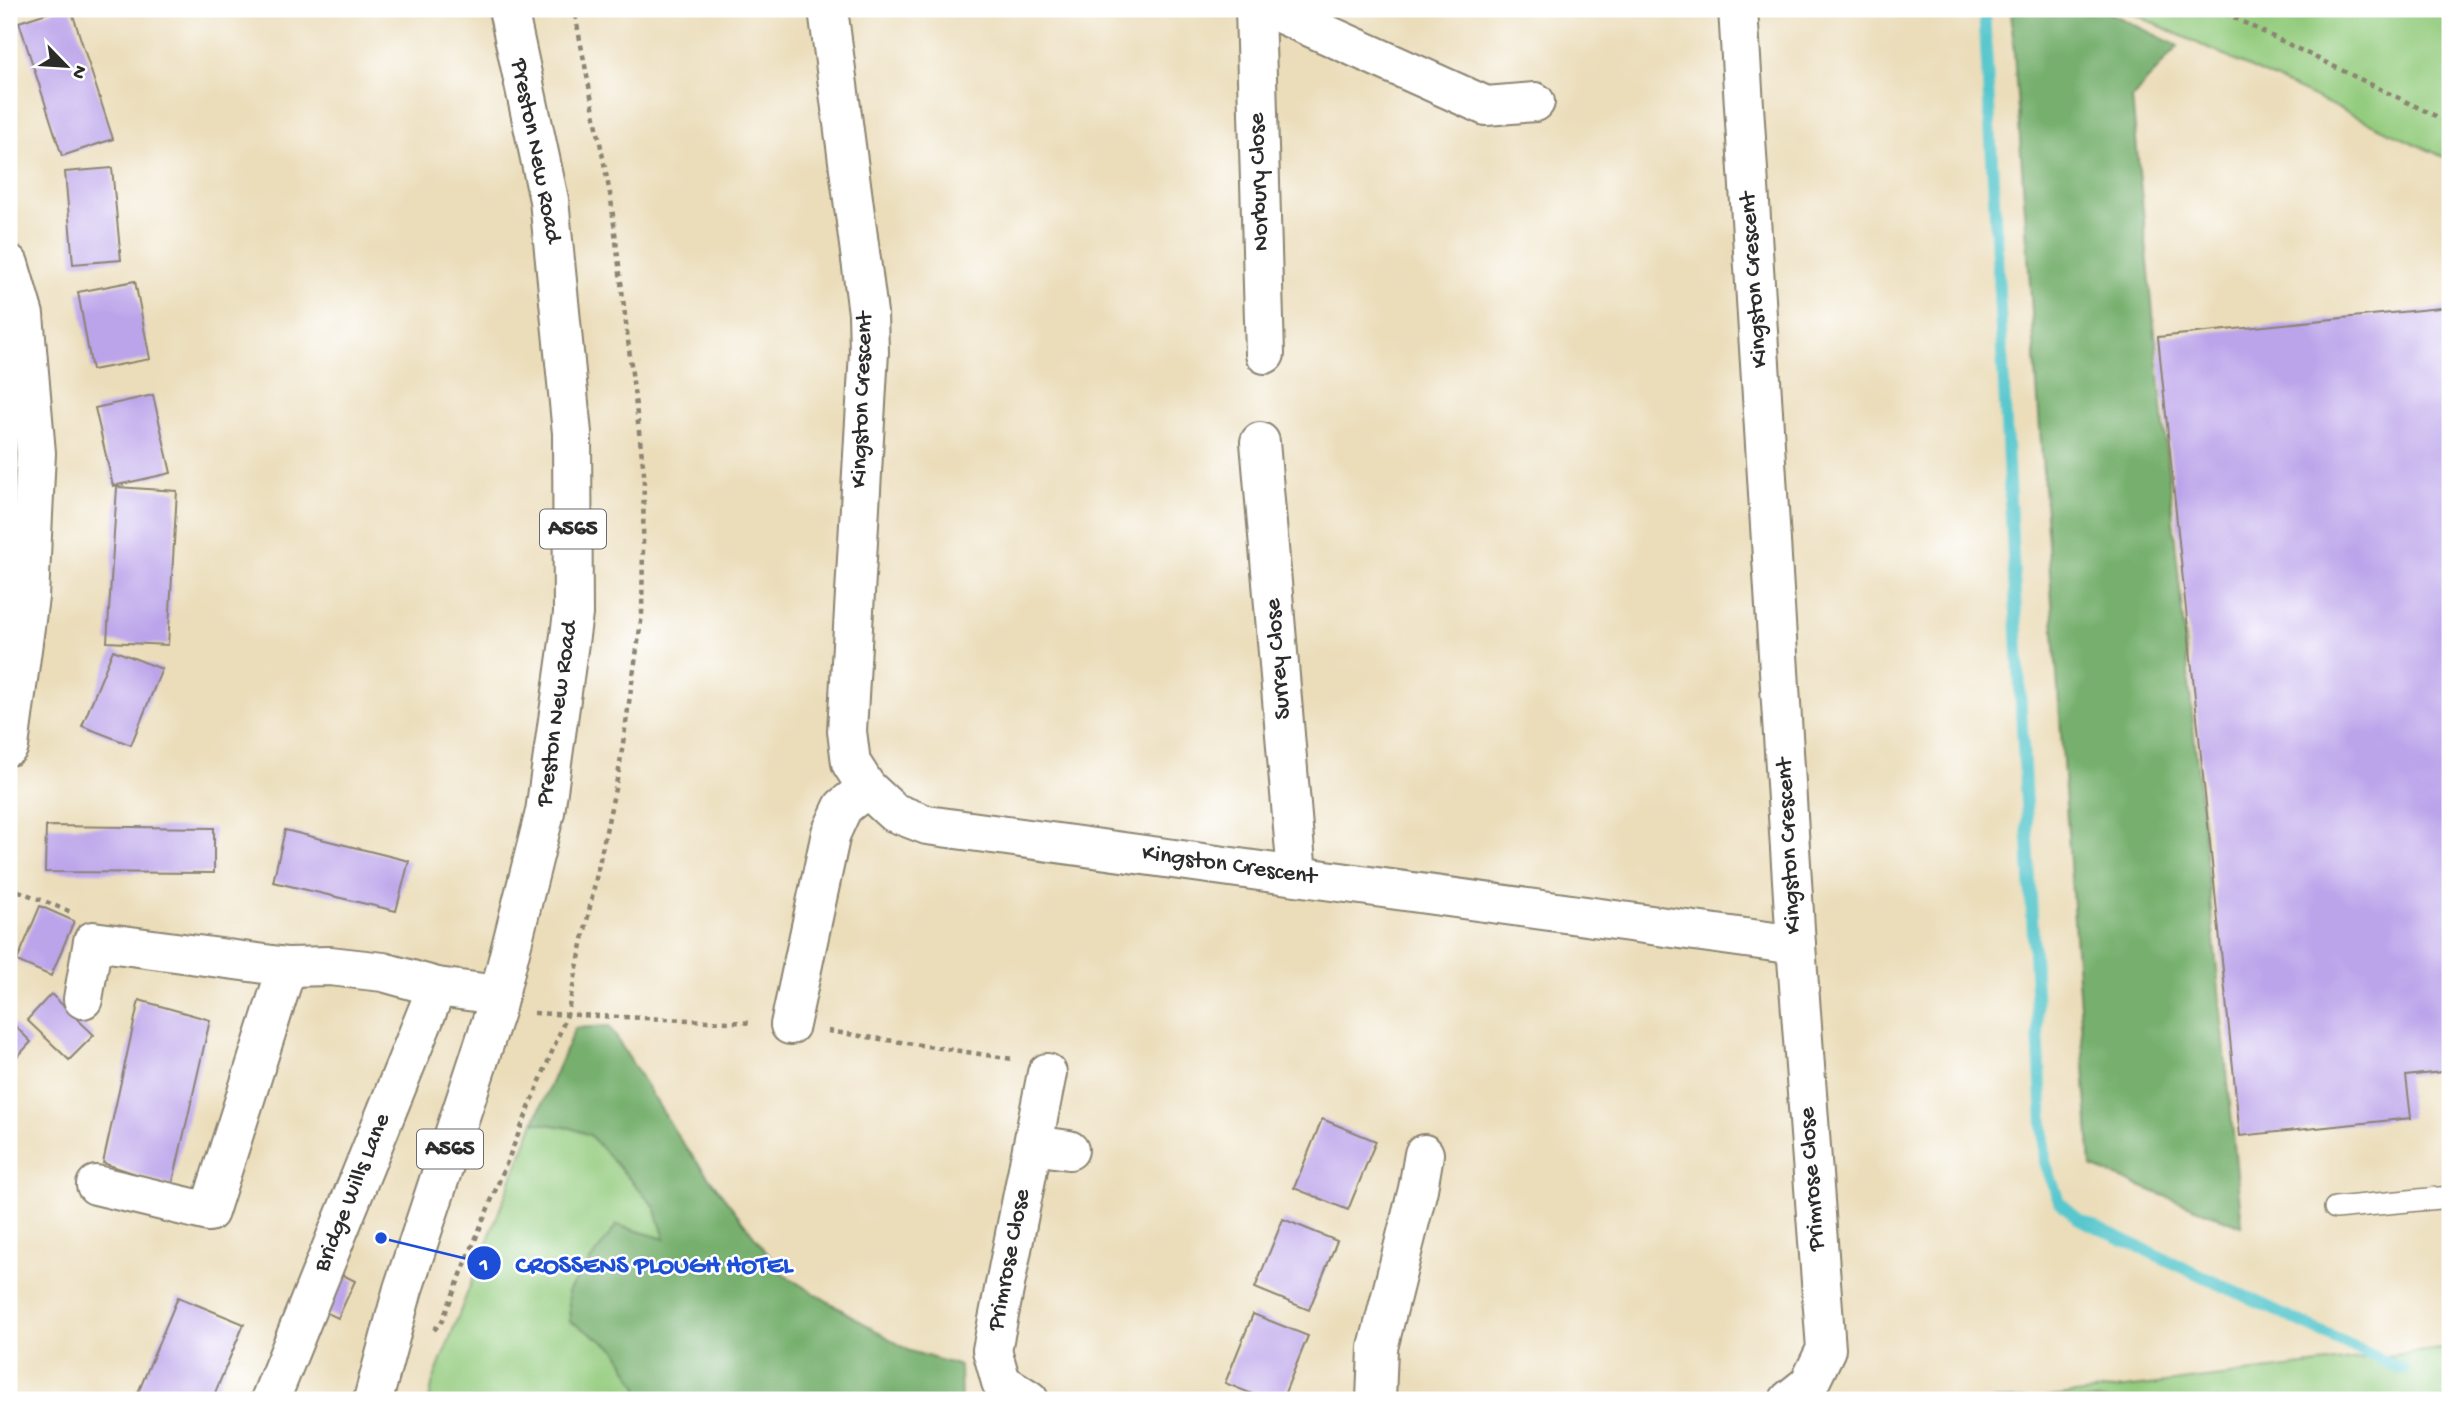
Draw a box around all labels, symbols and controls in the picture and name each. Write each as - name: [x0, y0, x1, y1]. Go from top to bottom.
- north arrow: [32, 32, 102, 102]
- street label: Preston New Road: [503, 55, 567, 247]
- text: N: [65, 61, 91, 82]
- street label: Norbury Close: [1243, 112, 1277, 252]
- street label: Kingston Crescent: [1734, 189, 1776, 369]
- street label: Kingston Crescent: [845, 309, 881, 489]
- road number: A565: [540, 509, 606, 548]
- street label: Surrey Close: [1259, 597, 1299, 721]
- street label: Preston New Road: [530, 617, 586, 810]
- street label: Kingston Crescent: [1771, 755, 1809, 935]
- street label: Kingston Crescent: [1140, 839, 1320, 893]
- street label: Primrose Close: [1793, 1106, 1833, 1253]
- street label: Bridge Wills Lane: [308, 1109, 398, 1277]
- road number: A565: [417, 1130, 483, 1168]
- street label: Primrose Close: [982, 1186, 1038, 1334]
- callout: CROSSENS PLOUGH HOTEL: [466, 1239, 806, 1286]
- text: CROSSENS PLOUGH HOTEL: [515, 1252, 794, 1283]
- text: 1: [479, 1254, 488, 1279]

